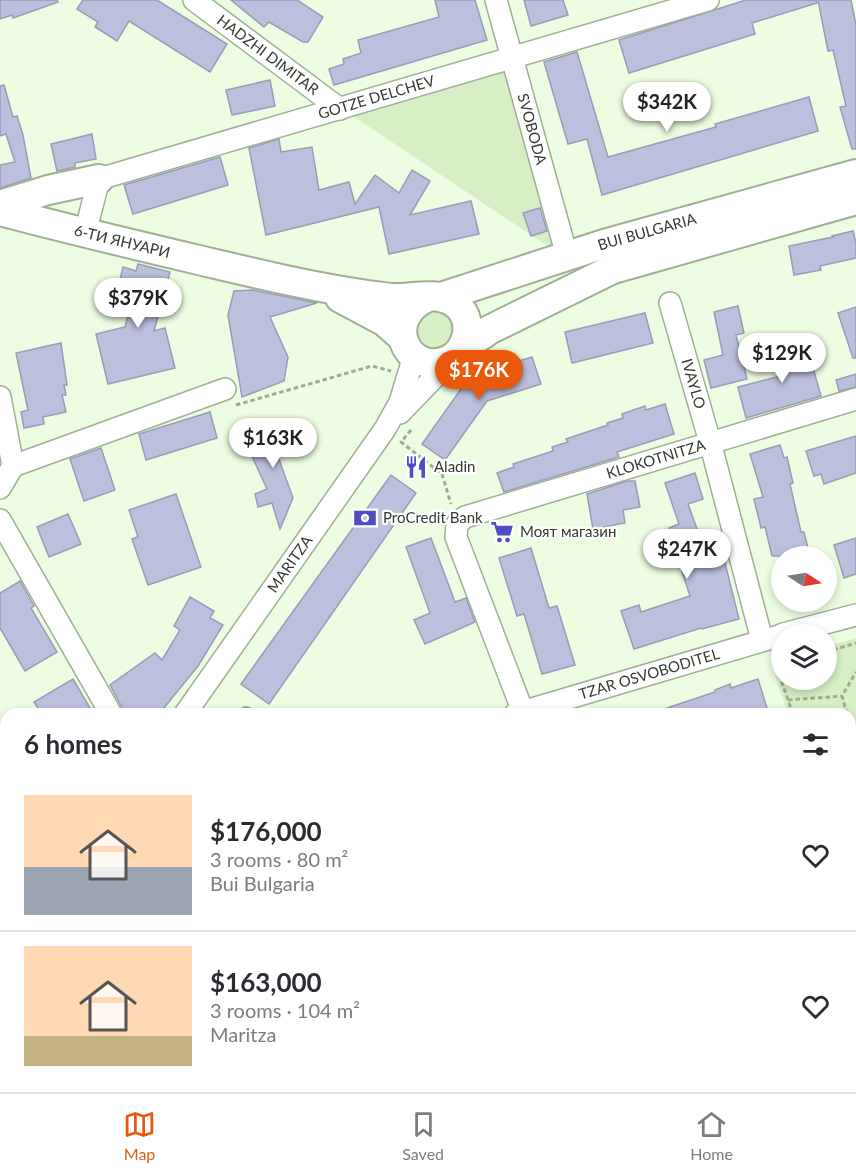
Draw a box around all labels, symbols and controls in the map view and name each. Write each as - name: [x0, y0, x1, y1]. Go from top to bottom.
- street label: HADZHI DIMITAR: [214, 10, 323, 98]
- street label: GOTZE DELCHEV: [316, 71, 437, 122]
- pin: $342K: [625, 82, 709, 133]
- text: $342K: [637, 89, 697, 113]
- street label: SVOBODA: [514, 91, 551, 167]
- street label: BUI BULGARIA: [595, 209, 699, 254]
- street label: 6-ТИ ЯНУАРИ: [73, 221, 172, 261]
- pin: $379K: [96, 278, 180, 329]
- text: $379K: [108, 285, 168, 309]
- pin: $129K: [740, 333, 824, 384]
- text: $129K: [752, 340, 812, 364]
- pin: $176K: [437, 350, 521, 401]
- street label: IVAYLO: [678, 356, 710, 411]
- text: $176K: [449, 357, 509, 381]
- pin: $163K: [231, 418, 315, 469]
- text: $163K: [243, 425, 303, 449]
- street label: KLOKOTNITZA: [604, 435, 708, 482]
- restaurant icon: Aladin: [403, 454, 429, 480]
- place label: Aladin: [434, 457, 476, 475]
- bank icon: ProCredit Bank: [352, 505, 378, 531]
- place label: ProCredit Bank: [383, 508, 483, 526]
- supermarket icon: Моят магазин: [489, 519, 515, 545]
- place label: Моят магазин: [520, 522, 616, 540]
- pin: $247K: [645, 529, 729, 580]
- street label: MARITZA: [263, 531, 316, 596]
- text: $247K: [657, 536, 717, 560]
- north arrow: [771, 546, 837, 612]
- map controls: [771, 546, 837, 690]
- button: layers: [771, 624, 837, 690]
- street label: TZAR OSVOBODITEL: [577, 644, 722, 703]
- text: 6 homes: [24, 728, 122, 760]
- icon: filters: [799, 728, 832, 761]
- text: $176,000: [210, 815, 322, 847]
- icon: home: [72, 819, 144, 891]
- icon: heart: [799, 839, 832, 872]
- text: 3 rooms · 80 m²: [210, 847, 348, 871]
- text: Bui Bulgaria: [210, 871, 315, 895]
- text: $163,000: [210, 966, 322, 998]
- icon: home: [72, 970, 144, 1042]
- icon: heart: [799, 990, 832, 1023]
- text: 3 rooms · 104 m²: [210, 998, 360, 1022]
- text: Maritza: [210, 1022, 276, 1046]
- tab: Map: [123, 1108, 156, 1163]
- tab: Saved: [402, 1108, 444, 1163]
- tab: Home: [690, 1108, 733, 1163]

